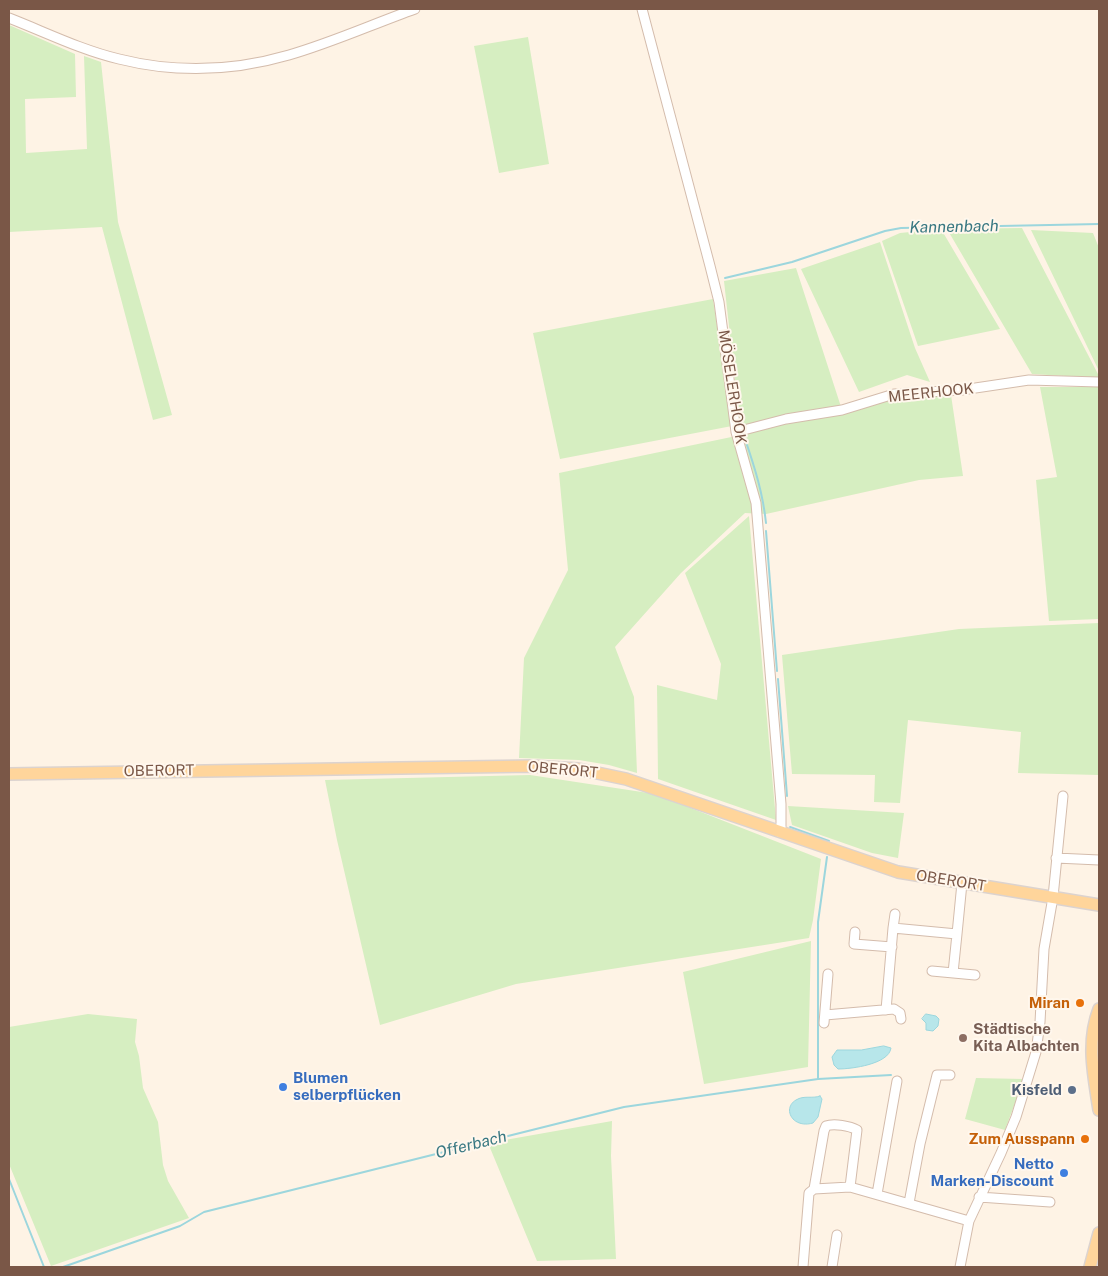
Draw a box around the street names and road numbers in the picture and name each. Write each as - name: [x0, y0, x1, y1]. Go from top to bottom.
- street label: MÖSELERHOOK: [714, 329, 750, 445]
- street label: MEERHOOK: [887, 380, 975, 406]
- street label: OBERORT: [527, 758, 599, 782]
- street label: OBERORT: [124, 761, 194, 781]
- street label: OBERORT: [915, 867, 987, 895]

